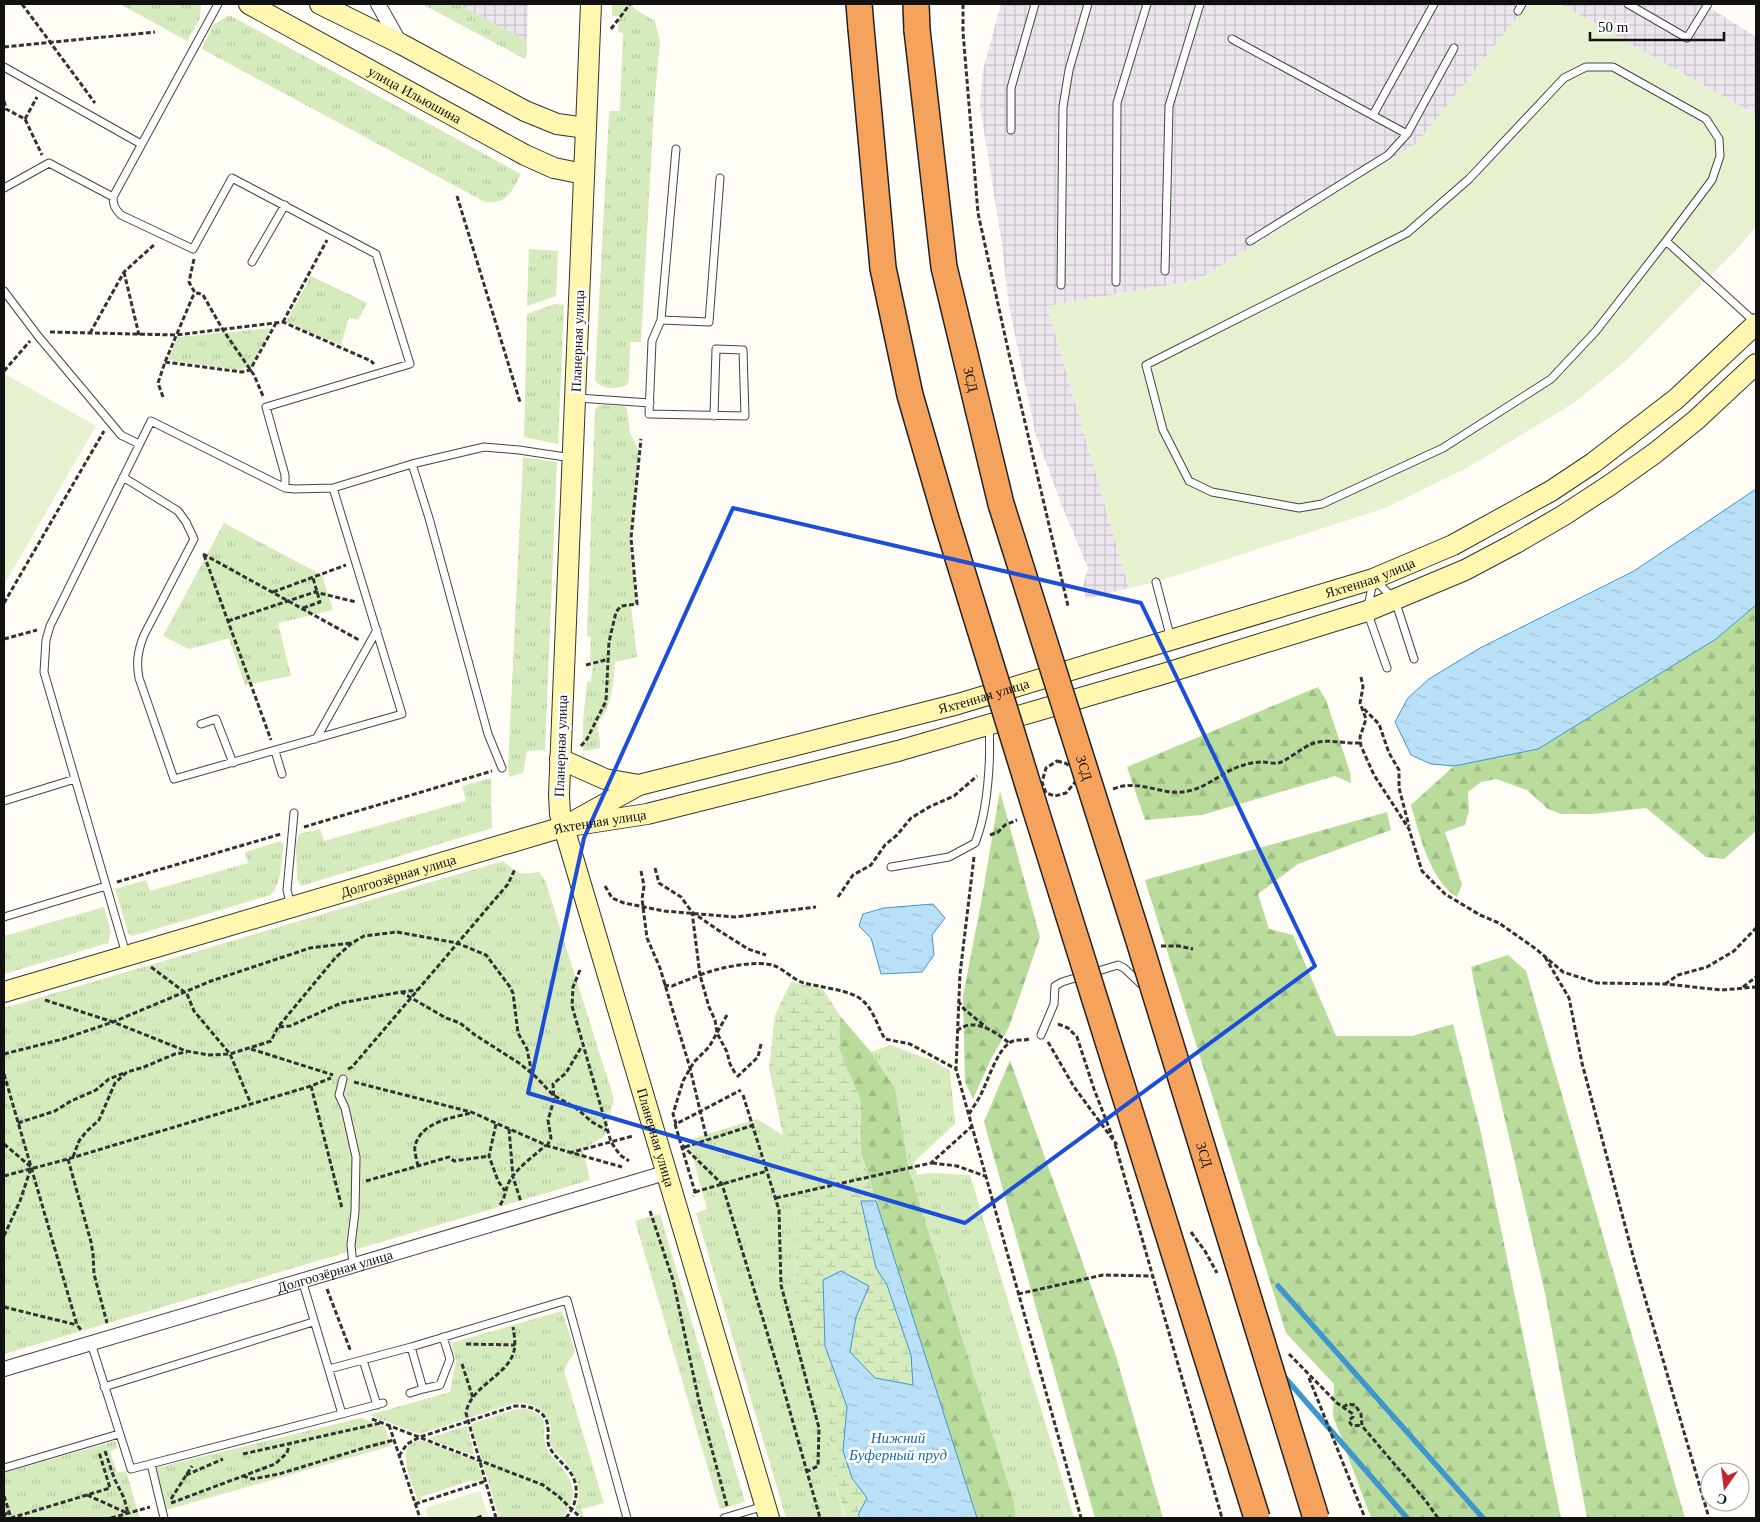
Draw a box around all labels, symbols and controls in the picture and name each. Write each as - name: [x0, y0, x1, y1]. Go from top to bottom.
- scale bar: [1590, 10, 1724, 42]
- text: 50 m: [1598, 19, 1629, 35]
- street label: улица Ильюшина: [366, 63, 465, 127]
- street label: Планерная улица: [569, 289, 587, 392]
- street label: ЗСД: [961, 365, 981, 394]
- street label: Яхтенная улица: [1323, 554, 1418, 601]
- street label: Яхтенная улица: [937, 675, 1032, 716]
- street label: Планерная улица: [552, 694, 570, 797]
- street label: ЗСД: [1073, 754, 1095, 783]
- street label: Яхтенная улица: [551, 807, 648, 837]
- street label: Долгоозёрная улица: [339, 851, 459, 900]
- street label: Планерная улица: [634, 1086, 678, 1189]
- street label: ЗСД: [1194, 1140, 1216, 1169]
- street label: Долгоозёрная улица: [275, 1246, 395, 1295]
- water label: Нижний Буферный пруд: [848, 1430, 947, 1463]
- north arrow: [1700, 1462, 1750, 1512]
- text: С: [1715, 1491, 1729, 1508]

